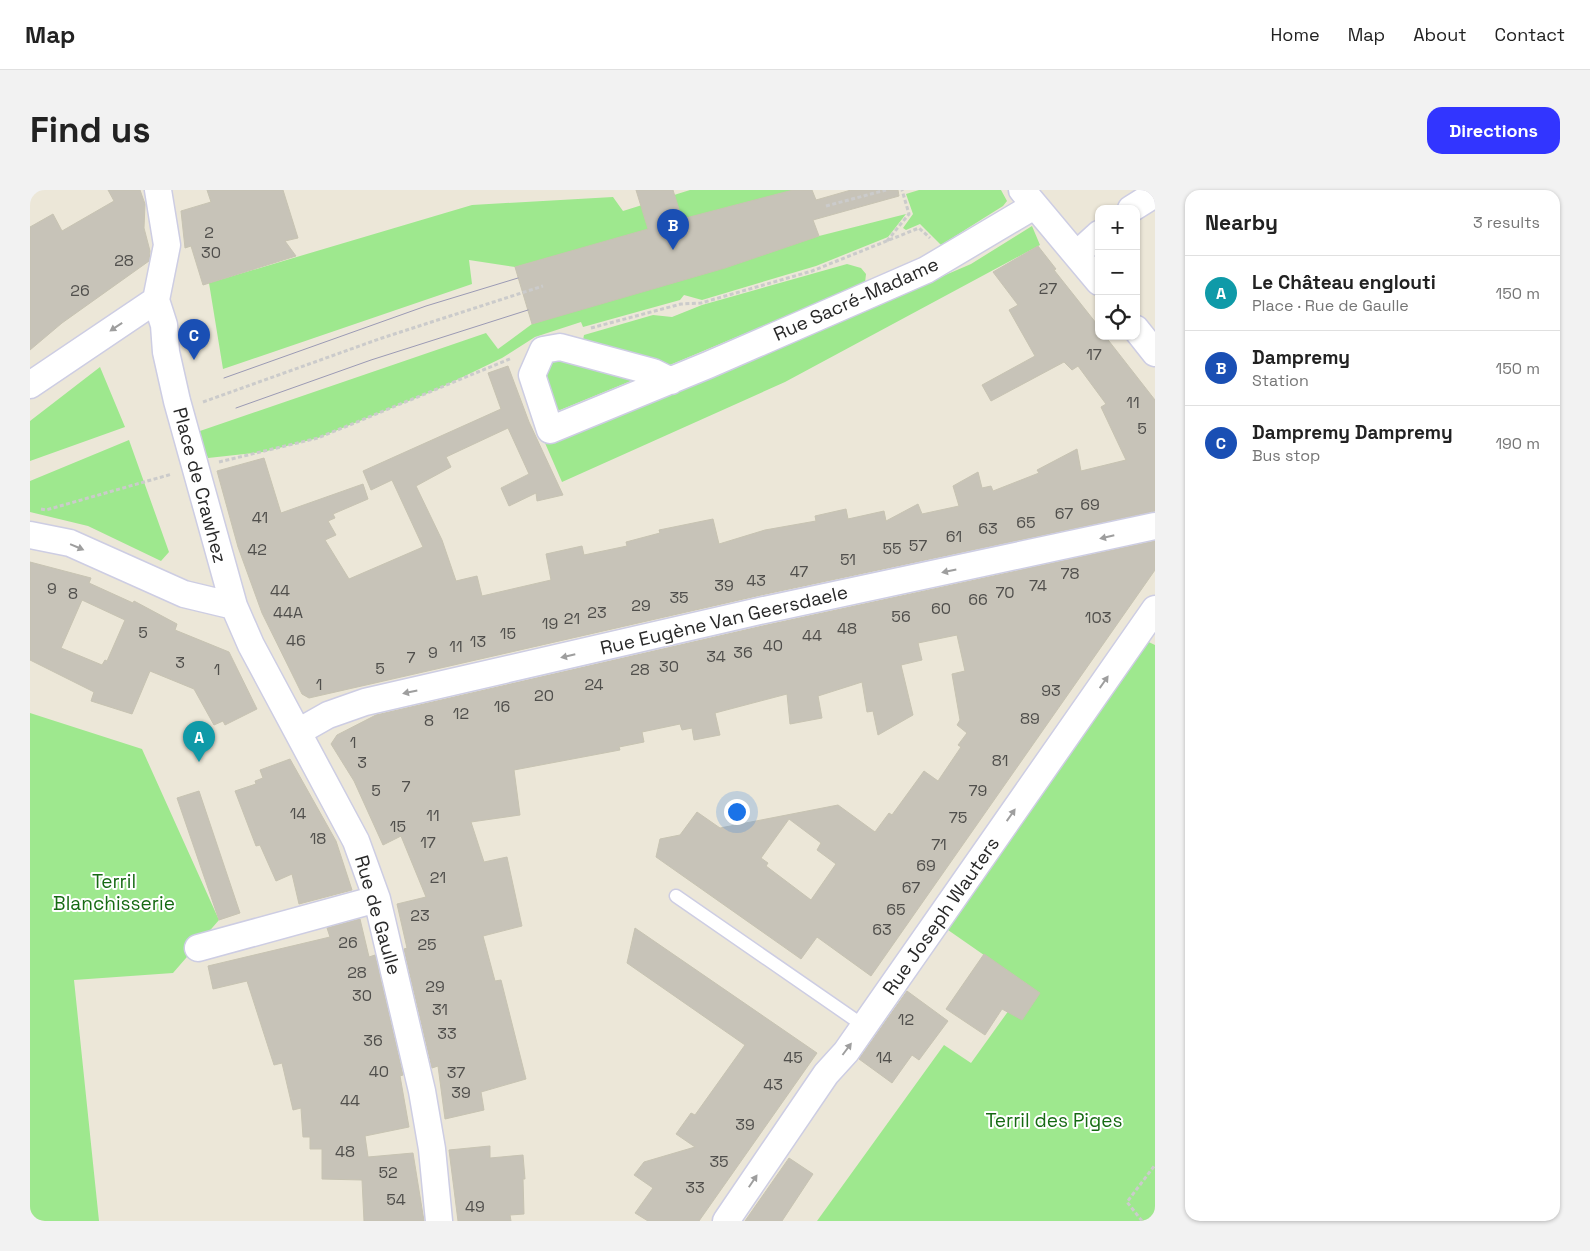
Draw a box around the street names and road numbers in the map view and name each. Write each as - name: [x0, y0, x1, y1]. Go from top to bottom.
- street label: Rue Sacré-Madame: [770, 251, 942, 347]
- street label: Place de Crawhez: [167, 404, 233, 566]
- street label: Rue Eugène Van Geersdaele: [598, 579, 850, 661]
- street label: Rue Joseph Wauters: [877, 832, 1005, 1000]
- street label: Rue de Gaulle: [349, 852, 407, 978]

